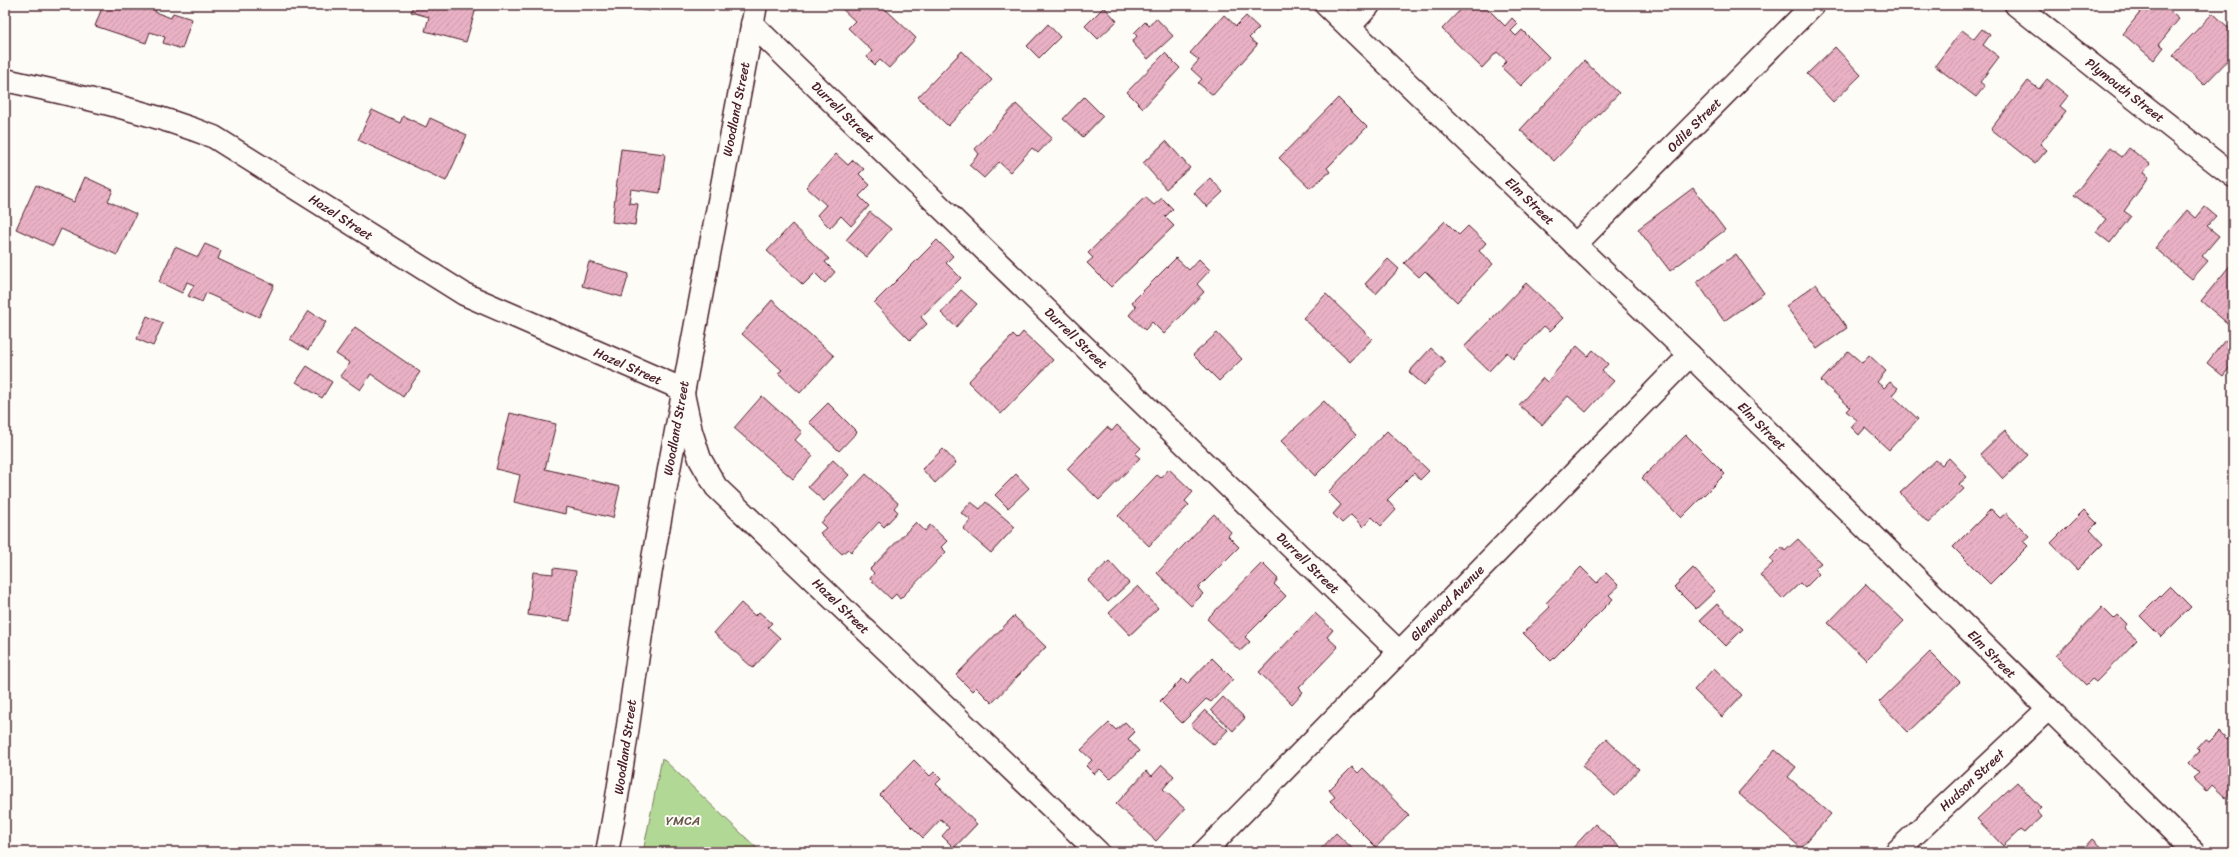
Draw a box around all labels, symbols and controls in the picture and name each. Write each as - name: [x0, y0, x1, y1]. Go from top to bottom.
- street label: Plymouth Street: [2080, 52, 2170, 129]
- street label: Woodland Street: [716, 59, 756, 158]
- street label: Durrell Street: [806, 76, 880, 149]
- street label: Odile Street: [1661, 92, 1727, 158]
- street label: Elm Street: [1500, 171, 1561, 231]
- street label: Hazel Street: [304, 187, 378, 247]
- street label: Durrell Street: [1039, 302, 1113, 375]
- street label: Hazel Street: [590, 341, 666, 391]
- street label: Woodland Street: [656, 379, 696, 477]
- street label: Elm Street: [1732, 396, 1792, 456]
- street label: Durrell Street: [1271, 527, 1345, 600]
- street label: Glenwood Avenue: [1404, 559, 1490, 647]
- street label: Hazel Street: [807, 572, 875, 640]
- street label: Elm Street: [1962, 624, 2022, 684]
- street label: Woodland Street: [607, 698, 643, 796]
- street label: Hudson Street: [1934, 743, 2011, 817]
- park label: YMCA: [666, 809, 700, 832]

